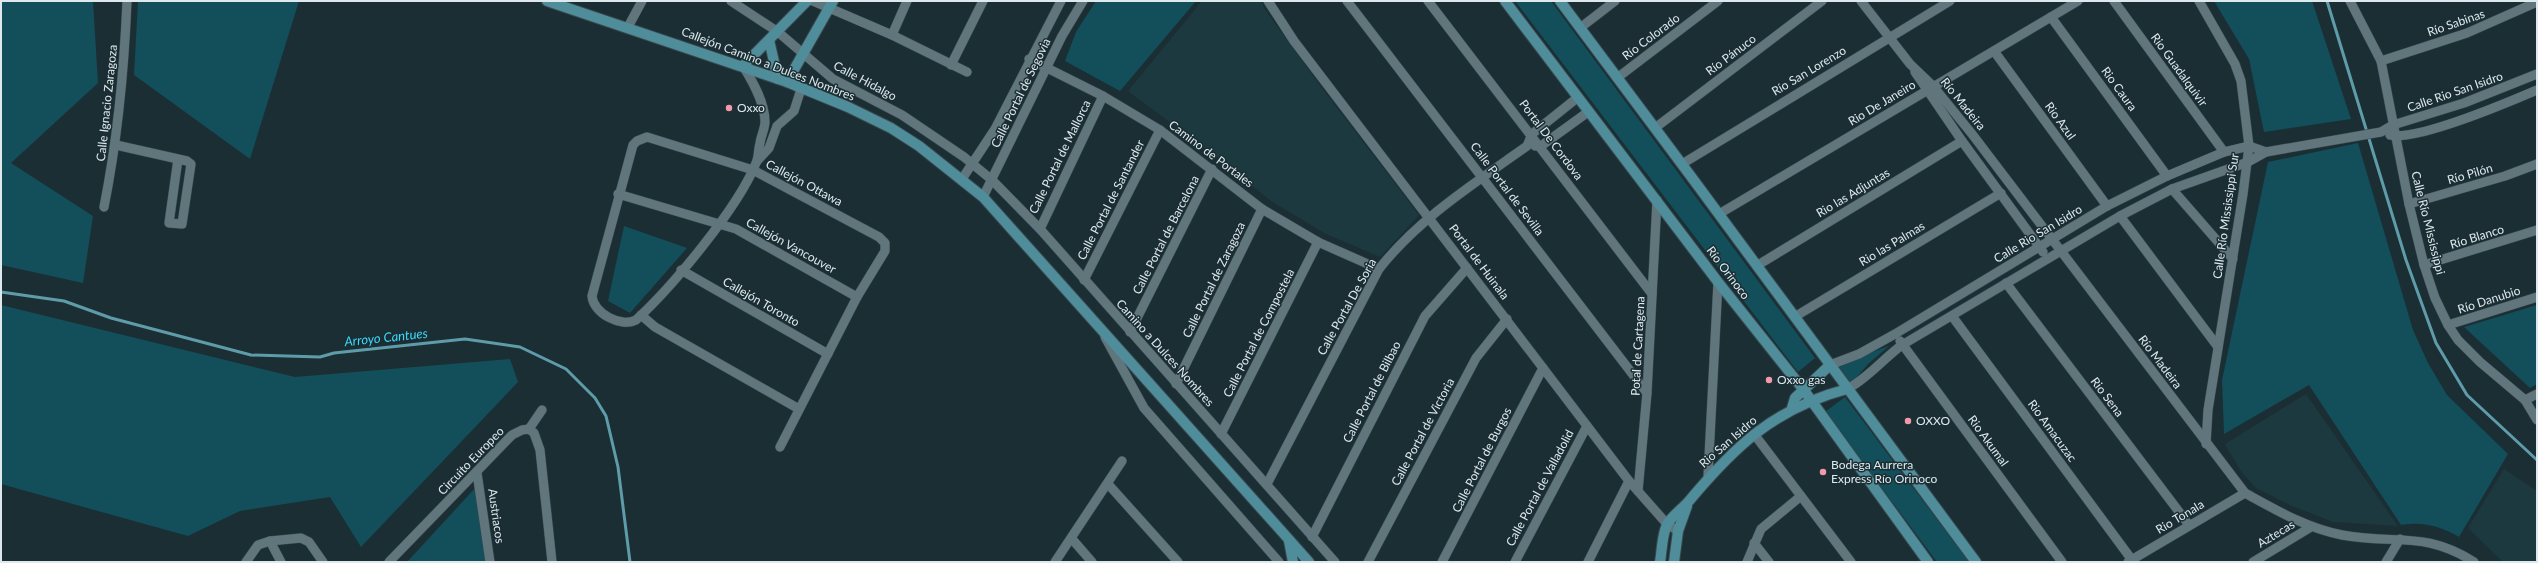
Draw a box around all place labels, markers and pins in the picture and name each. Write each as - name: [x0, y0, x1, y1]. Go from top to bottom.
- place label: Oxxo: [737, 100, 765, 115]
- marker: Oxxo: [724, 103, 734, 113]
- place label: Oxxo gas: [1777, 372, 1825, 387]
- marker: Oxxo gas: [1764, 375, 1774, 385]
- place label: OXXO: [1916, 413, 1951, 428]
- marker: OXXO: [1903, 416, 1913, 426]
- place label: Bodega Aurrera Express Río Orinoco: [1831, 457, 1938, 486]
- marker: Bodega Aurrera Express Río Orinoco: [1818, 467, 1828, 477]

